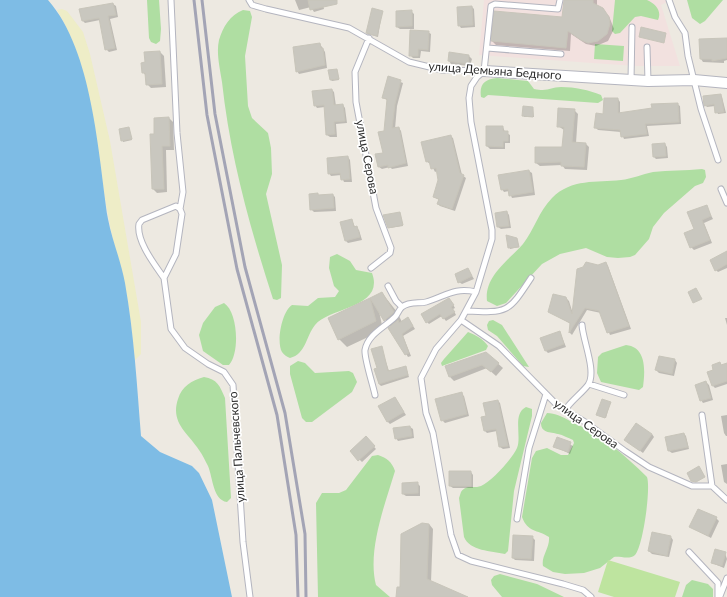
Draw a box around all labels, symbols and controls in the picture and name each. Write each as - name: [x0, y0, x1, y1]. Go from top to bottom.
- street label: улица Демьяна Бедного: [428, 58, 562, 83]
- street label: улица Серова: [353, 118, 382, 195]
- street label: улица Пальчевского: [225, 391, 248, 503]
- street label: улица Серова: [551, 396, 622, 451]

